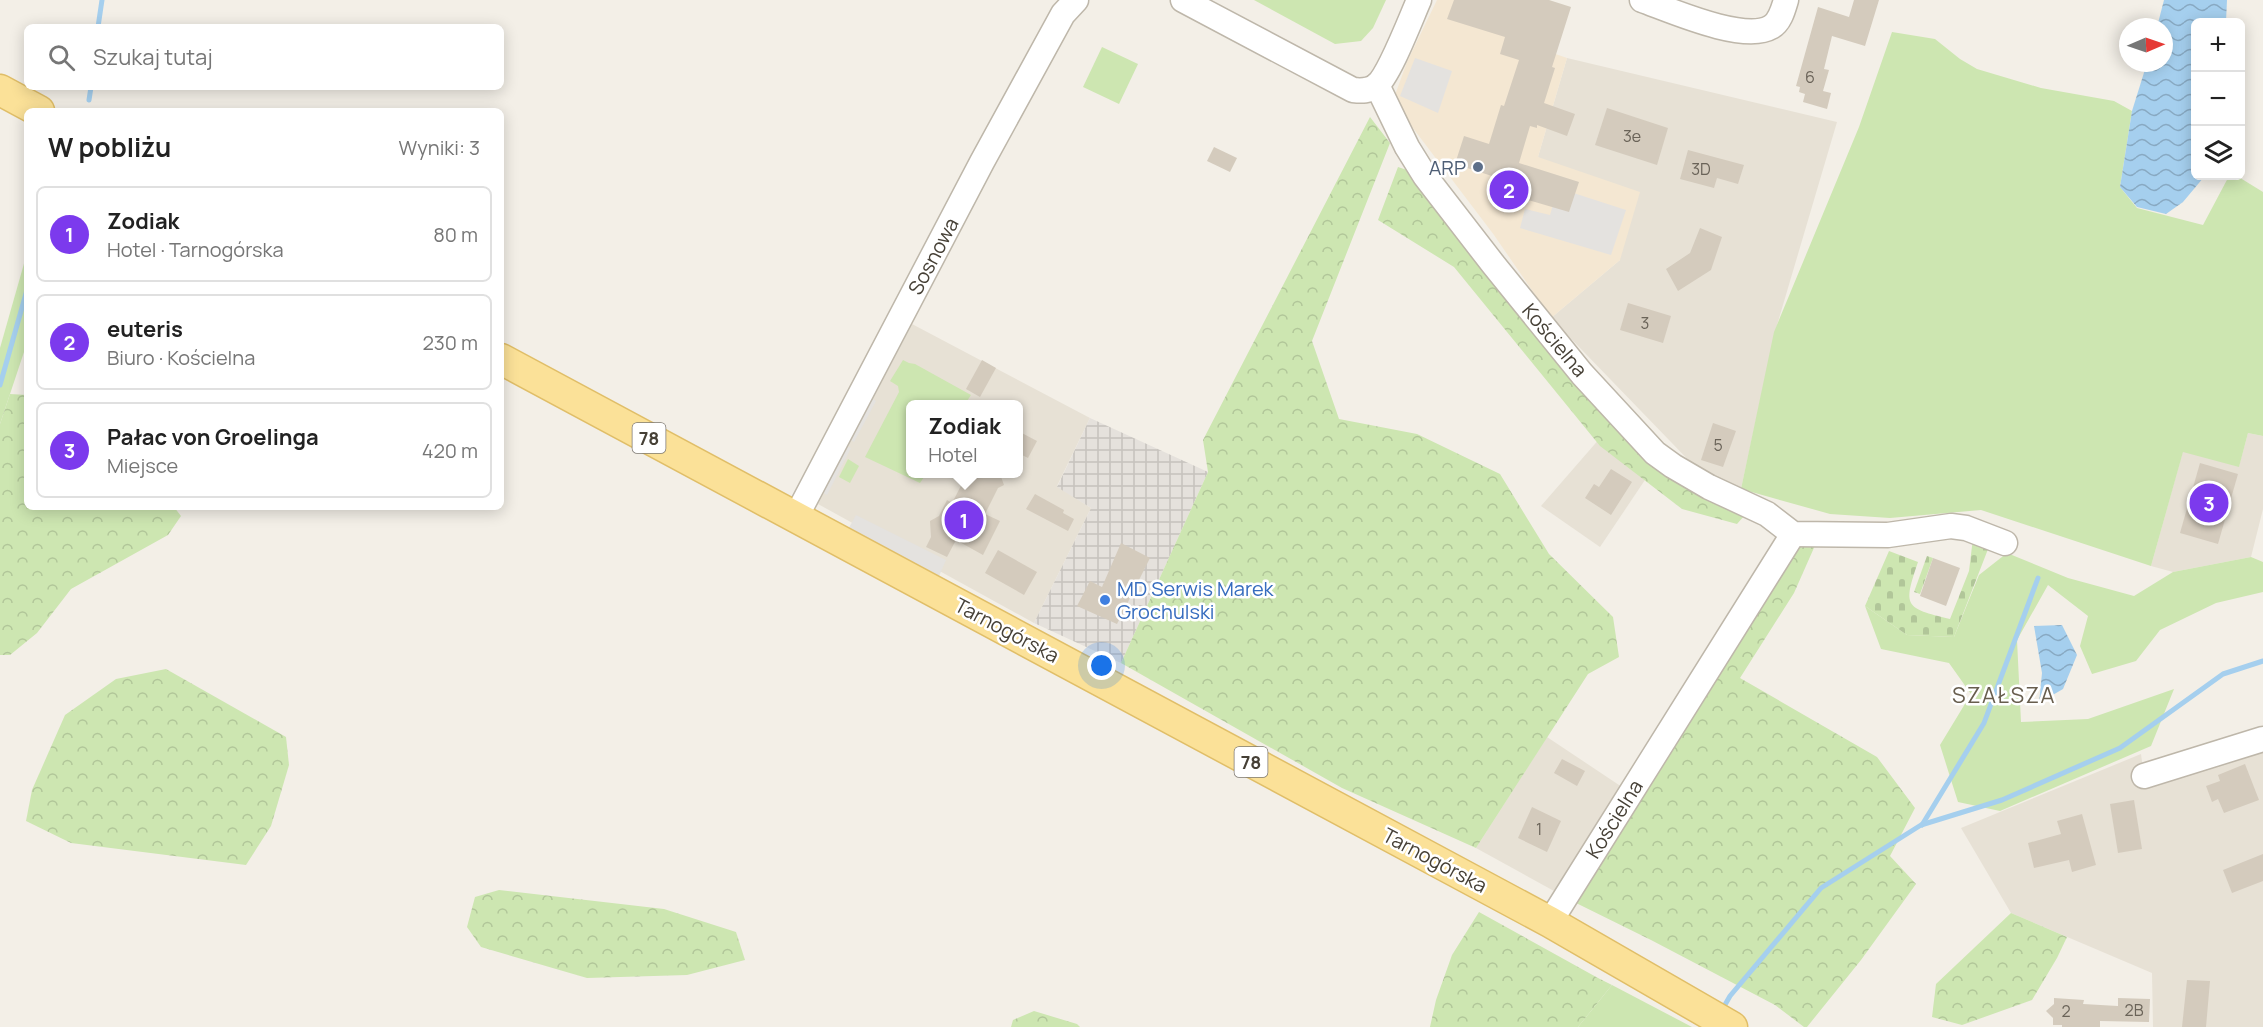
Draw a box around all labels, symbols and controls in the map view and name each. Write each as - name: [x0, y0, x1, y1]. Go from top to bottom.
- north arrow: [2119, 18, 2173, 72]
- map controls: [2191, 18, 2245, 180]
- button: +: [2191, 18, 2245, 72]
- search box: [24, 24, 504, 90]
- icon: search: [45, 41, 78, 74]
- text: Szukaj tutaj: [93, 42, 213, 72]
- house number: 6: [1805, 66, 1815, 88]
- button: −: [2191, 72, 2245, 126]
- house number: 3e: [1623, 125, 1641, 147]
- button: layers: [2191, 126, 2245, 180]
- text: W pobliżu: [48, 129, 171, 165]
- text: Wyniki: 3: [399, 134, 480, 161]
- place label: ARP: [1429, 154, 1466, 181]
- house number: 3D: [1691, 158, 1711, 180]
- marker: ARP: [1471, 160, 1485, 174]
- pin: 2: [1490, 168, 1528, 213]
- text: Zodiak: [107, 206, 179, 236]
- street label: Sosnowa: [901, 213, 965, 299]
- text: 1: [65, 221, 74, 248]
- text: 80 m: [433, 221, 478, 248]
- text: Hotel · Tarnogórska: [107, 236, 284, 263]
- street label: Kościelna: [1516, 298, 1594, 382]
- house number: 3: [1641, 312, 1649, 334]
- text: euteris: [107, 314, 183, 344]
- text: 2: [64, 329, 75, 356]
- text: 230 m: [422, 329, 478, 356]
- text: Biuro · Kościelna: [107, 344, 255, 371]
- popup: [906, 400, 1023, 478]
- text: Zodiak: [928, 411, 1001, 441]
- text: Pałac von Groelinga: [107, 422, 319, 452]
- road number: 78: [632, 423, 666, 453]
- house number: 5: [1713, 434, 1723, 456]
- text: 3: [64, 437, 75, 464]
- text: 420 m: [422, 437, 478, 464]
- text: Hotel: [928, 441, 978, 468]
- text: Miejsce: [107, 452, 178, 479]
- pin: 3: [2190, 480, 2228, 526]
- pin: 1: [944, 498, 984, 542]
- place label: MD Serwis Marek Grochulski: [1117, 575, 1275, 625]
- street label: Tarnogórska: [950, 591, 1064, 669]
- marker: MD Serwis Marek Grochulski: [1098, 593, 1112, 607]
- your location: [1087, 651, 1116, 680]
- district label: SZAŁSZA: [1952, 680, 2056, 710]
- road number: 78: [1234, 747, 1268, 777]
- street label: Kościelna: [1579, 774, 1649, 864]
- house number: 1: [1536, 818, 1542, 840]
- street label: Tarnogórska: [1378, 821, 1492, 899]
- house number: 2B: [2125, 999, 2144, 1021]
- house number: 2: [2061, 1000, 2071, 1022]

